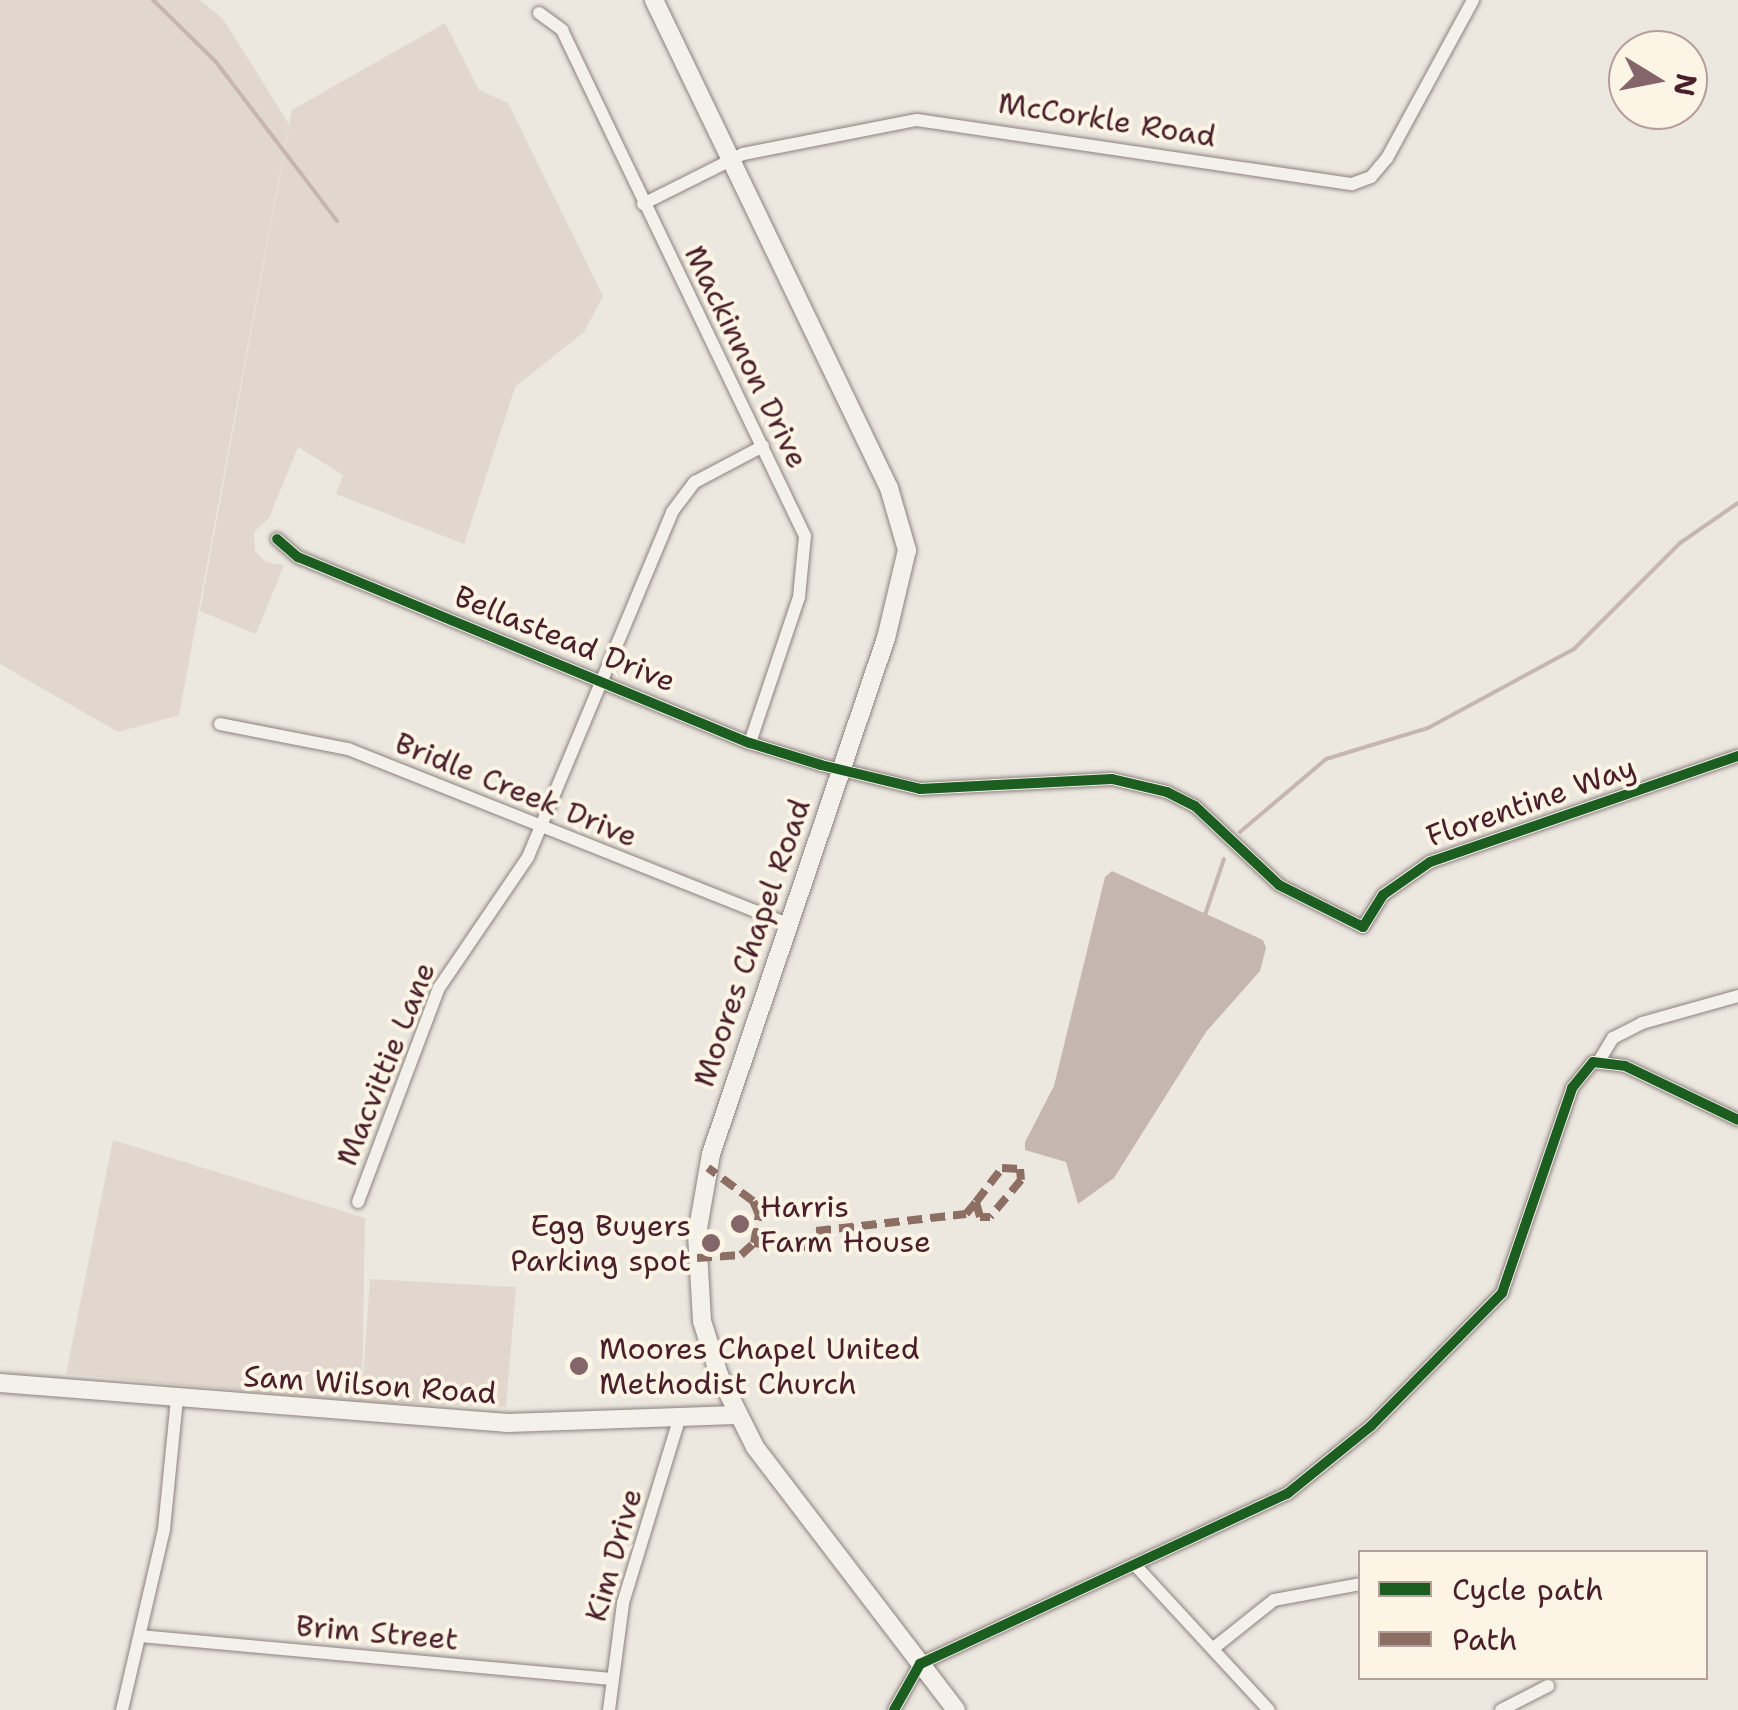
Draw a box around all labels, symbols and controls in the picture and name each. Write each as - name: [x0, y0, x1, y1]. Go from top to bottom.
- north arrow: [1608, 30, 1708, 130]
- text: N: [1665, 71, 1706, 99]
- street label: McCorkle Road: [996, 85, 1218, 155]
- street label: Mackinnon Drive: [676, 240, 816, 474]
- street label: Bellastead Drive: [449, 578, 681, 700]
- street label: Bridle Creek Drive: [390, 725, 642, 855]
- street label: Florentine Way: [1422, 749, 1640, 855]
- street label: Moores Chapel Road: [686, 794, 818, 1092]
- street label: Macvittie Lane: [329, 957, 443, 1171]
- place label: Harris Farm House: [760, 1189, 931, 1260]
- place label: Egg Buyers Parking spot: [510, 1208, 691, 1278]
- marker: Harris Farm House: [729, 1213, 751, 1235]
- marker: Egg Buyers Parking spot: [700, 1232, 722, 1254]
- place label: Moores Chapel United Methodist Church: [599, 1331, 920, 1402]
- marker: Moores Chapel United Methodist Church: [568, 1355, 590, 1377]
- street label: Sam Wilson Road: [242, 1358, 498, 1412]
- street label: Kim Drive: [578, 1484, 650, 1626]
- legend: [1358, 1550, 1708, 1680]
- text: Cycle path: [1452, 1569, 1604, 1610]
- street label: Brim Street: [294, 1608, 460, 1658]
- text: Path: [1452, 1619, 1518, 1660]

